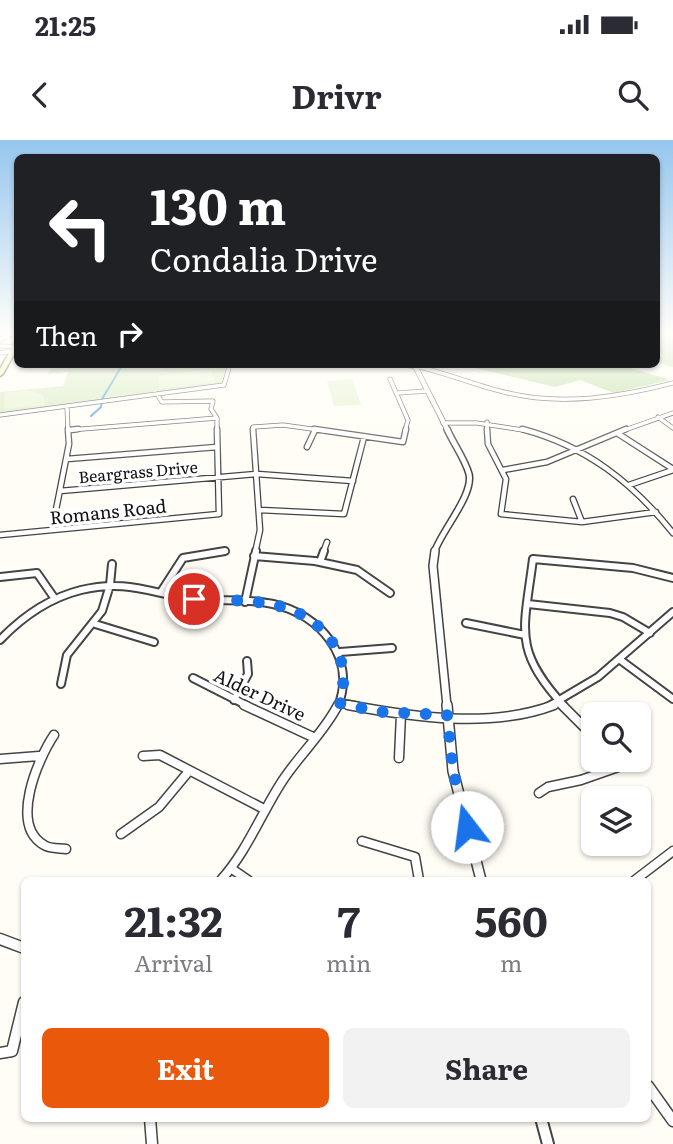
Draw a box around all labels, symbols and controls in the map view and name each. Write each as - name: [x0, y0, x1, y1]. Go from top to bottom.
- text: 21:25: [35, 5, 96, 44]
- text: Drivr: [291, 71, 382, 119]
- icon: back: [21, 76, 59, 114]
- icon: search: [614, 76, 652, 114]
- text: 130 m: [150, 167, 286, 240]
- icon: left: [35, 182, 126, 273]
- text: Condalia Drive: [150, 234, 378, 282]
- text: Then: [35, 315, 97, 354]
- icon: right: [111, 315, 149, 353]
- street label: Beargrass Drive: [77, 454, 199, 488]
- street label: Romans Road: [48, 491, 168, 531]
- pin: [164, 569, 224, 629]
- icon: arrive: [175, 580, 213, 618]
- street label: Alder Drive: [210, 661, 310, 727]
- map controls: [581, 702, 651, 856]
- button: search: [581, 702, 651, 772]
- button: layers: [581, 786, 651, 856]
- position arrow: [430, 790, 504, 864]
- text: 21:32: [124, 888, 223, 950]
- text: 7: [337, 888, 360, 950]
- text: 560: [475, 888, 548, 950]
- text: Arrival: [134, 945, 213, 979]
- text: min: [326, 945, 371, 979]
- text: m: [500, 945, 522, 979]
- button: Exit: [42, 1028, 329, 1108]
- button: Share: [343, 1028, 630, 1108]

